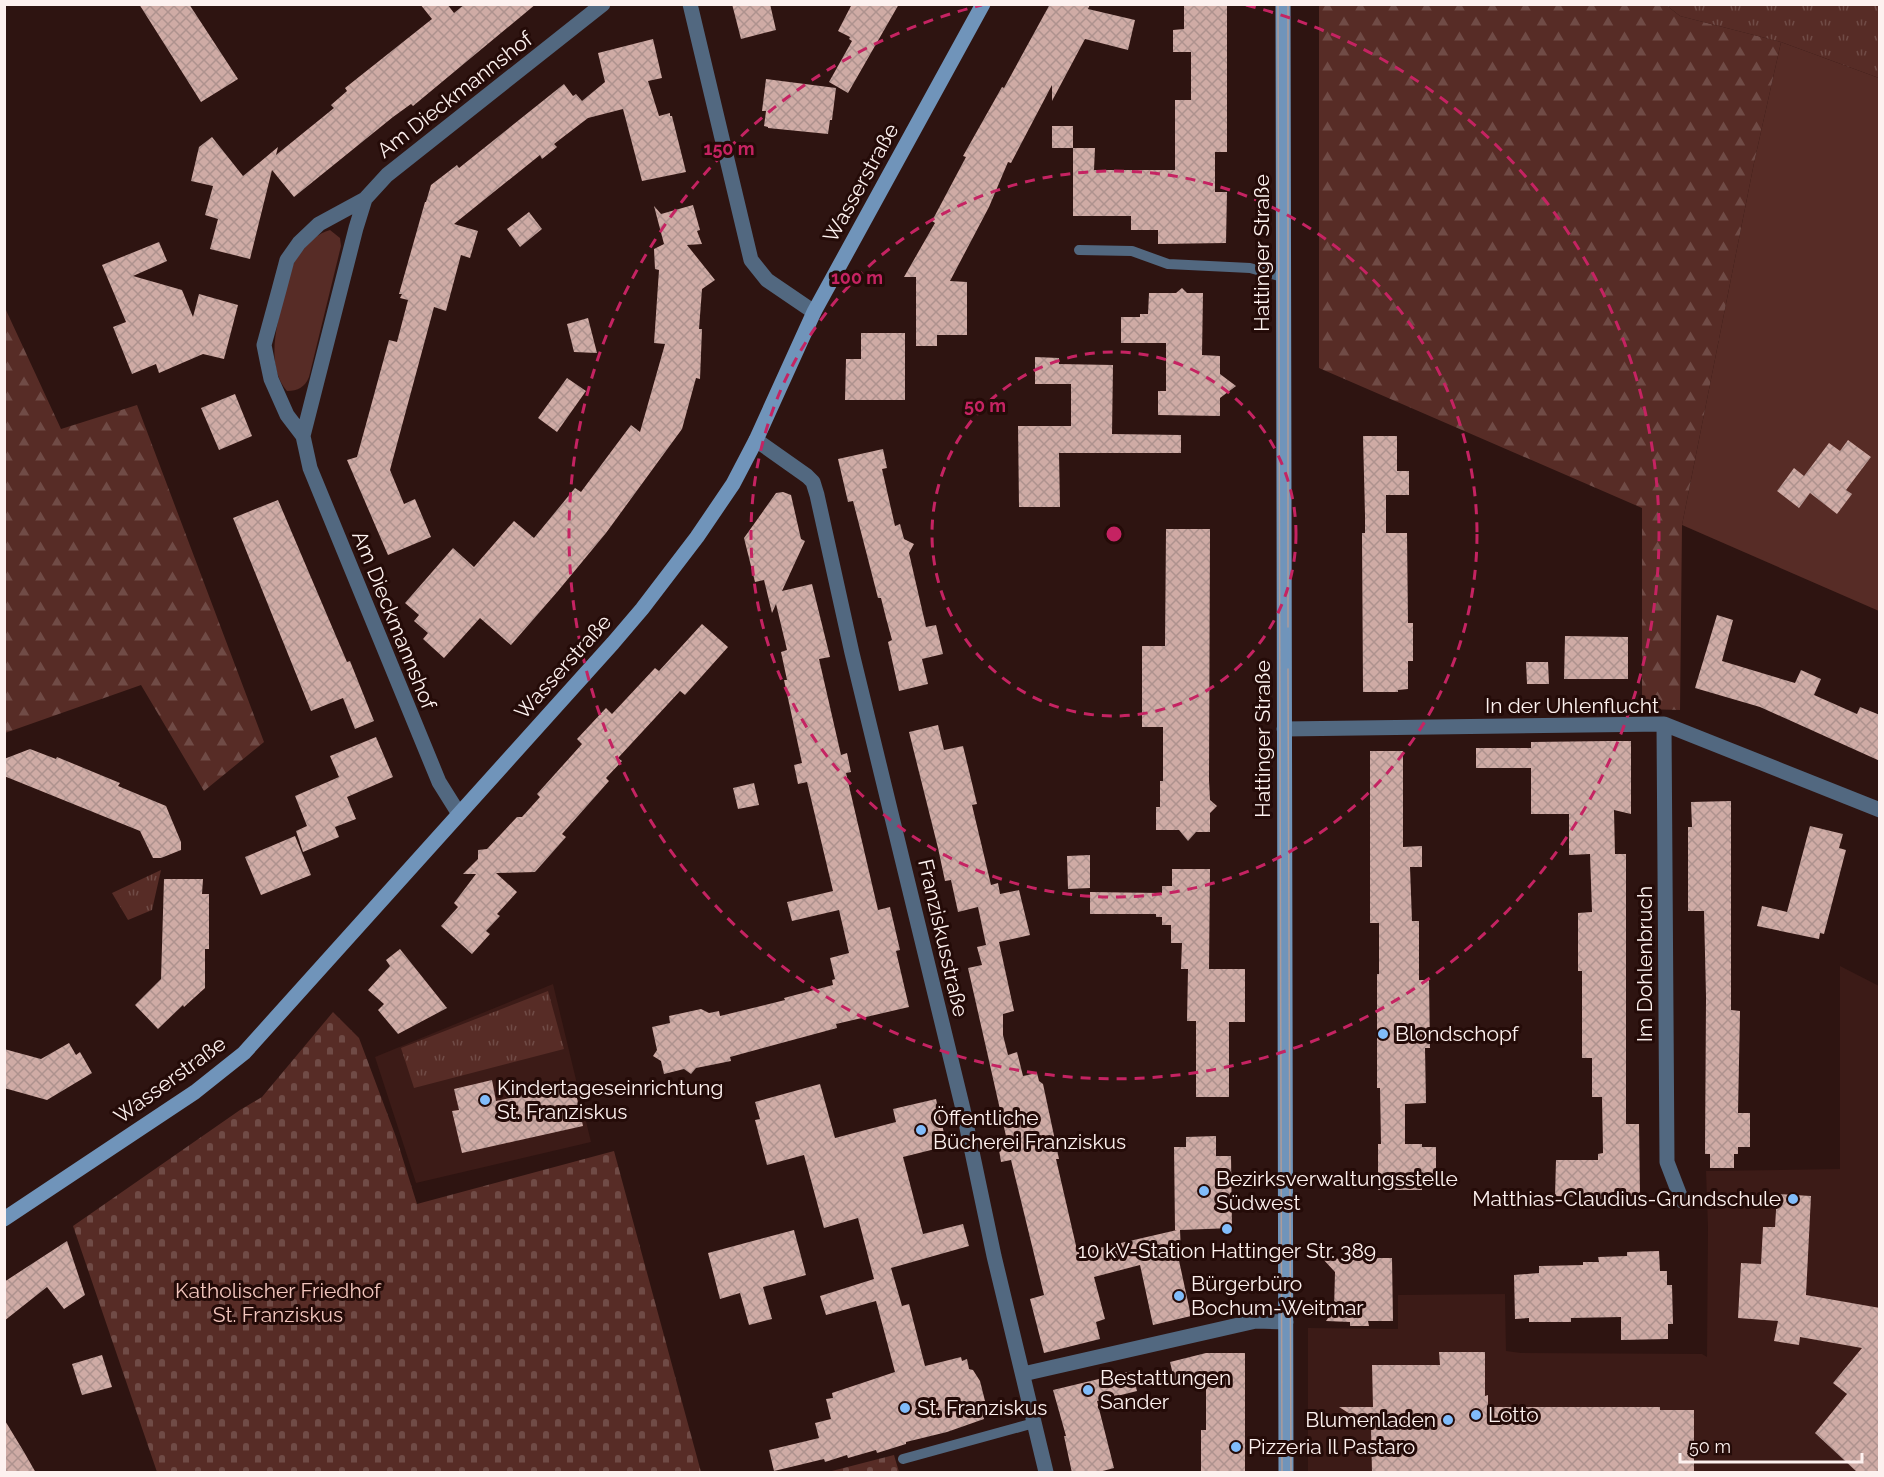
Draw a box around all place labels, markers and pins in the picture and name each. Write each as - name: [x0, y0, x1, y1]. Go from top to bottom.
- centre of rings: [1104, 524, 1124, 544]
- place label: Blondschopf: [1395, 1021, 1520, 1046]
- marker: Blondschopf: [1376, 1027, 1390, 1041]
- place label: Kindertageseinrichtung St. Franziskus: [497, 1075, 724, 1124]
- marker: Kindertageseinrichtung St. Franziskus: [478, 1093, 492, 1107]
- place label: Öffentliche Bücherei Franziskus: [933, 1105, 1126, 1154]
- marker: Öffentliche Bücherei Franziskus: [914, 1123, 928, 1137]
- place label: Bezirksverwaltungsstelle Südwest: [1216, 1166, 1458, 1215]
- marker: Bezirksverwaltungsstelle Südwest: [1197, 1184, 1211, 1198]
- place label: Matthias-Claudius-Grundschule: [1472, 1186, 1781, 1211]
- marker: Matthias-Claudius-Grundschule: [1786, 1192, 1800, 1206]
- marker: 10 kV-Station Hattinger Str. 389: [1220, 1222, 1234, 1236]
- place label: 10 kV-Station Hattinger Str. 389: [1078, 1238, 1376, 1263]
- place label: Bürgerbüro Bochum-Weitmar: [1191, 1271, 1364, 1320]
- marker: Bürgerbüro Bochum-Weitmar: [1172, 1289, 1186, 1303]
- place label: Bestattungen Sander: [1100, 1365, 1231, 1414]
- marker: Bestattungen Sander: [1081, 1383, 1095, 1397]
- place label: St. Franziskus: [917, 1395, 1047, 1420]
- marker: St. Franziskus: [898, 1401, 912, 1415]
- place label: Lotto: [1488, 1402, 1539, 1427]
- place label: Blumenladen: [1305, 1407, 1436, 1432]
- marker: Lotto: [1469, 1408, 1483, 1422]
- marker: Blumenladen: [1441, 1413, 1455, 1427]
- place label: Pizzeria Il Pastaro: [1248, 1434, 1415, 1459]
- marker: Pizzeria Il Pastaro: [1229, 1440, 1243, 1454]

